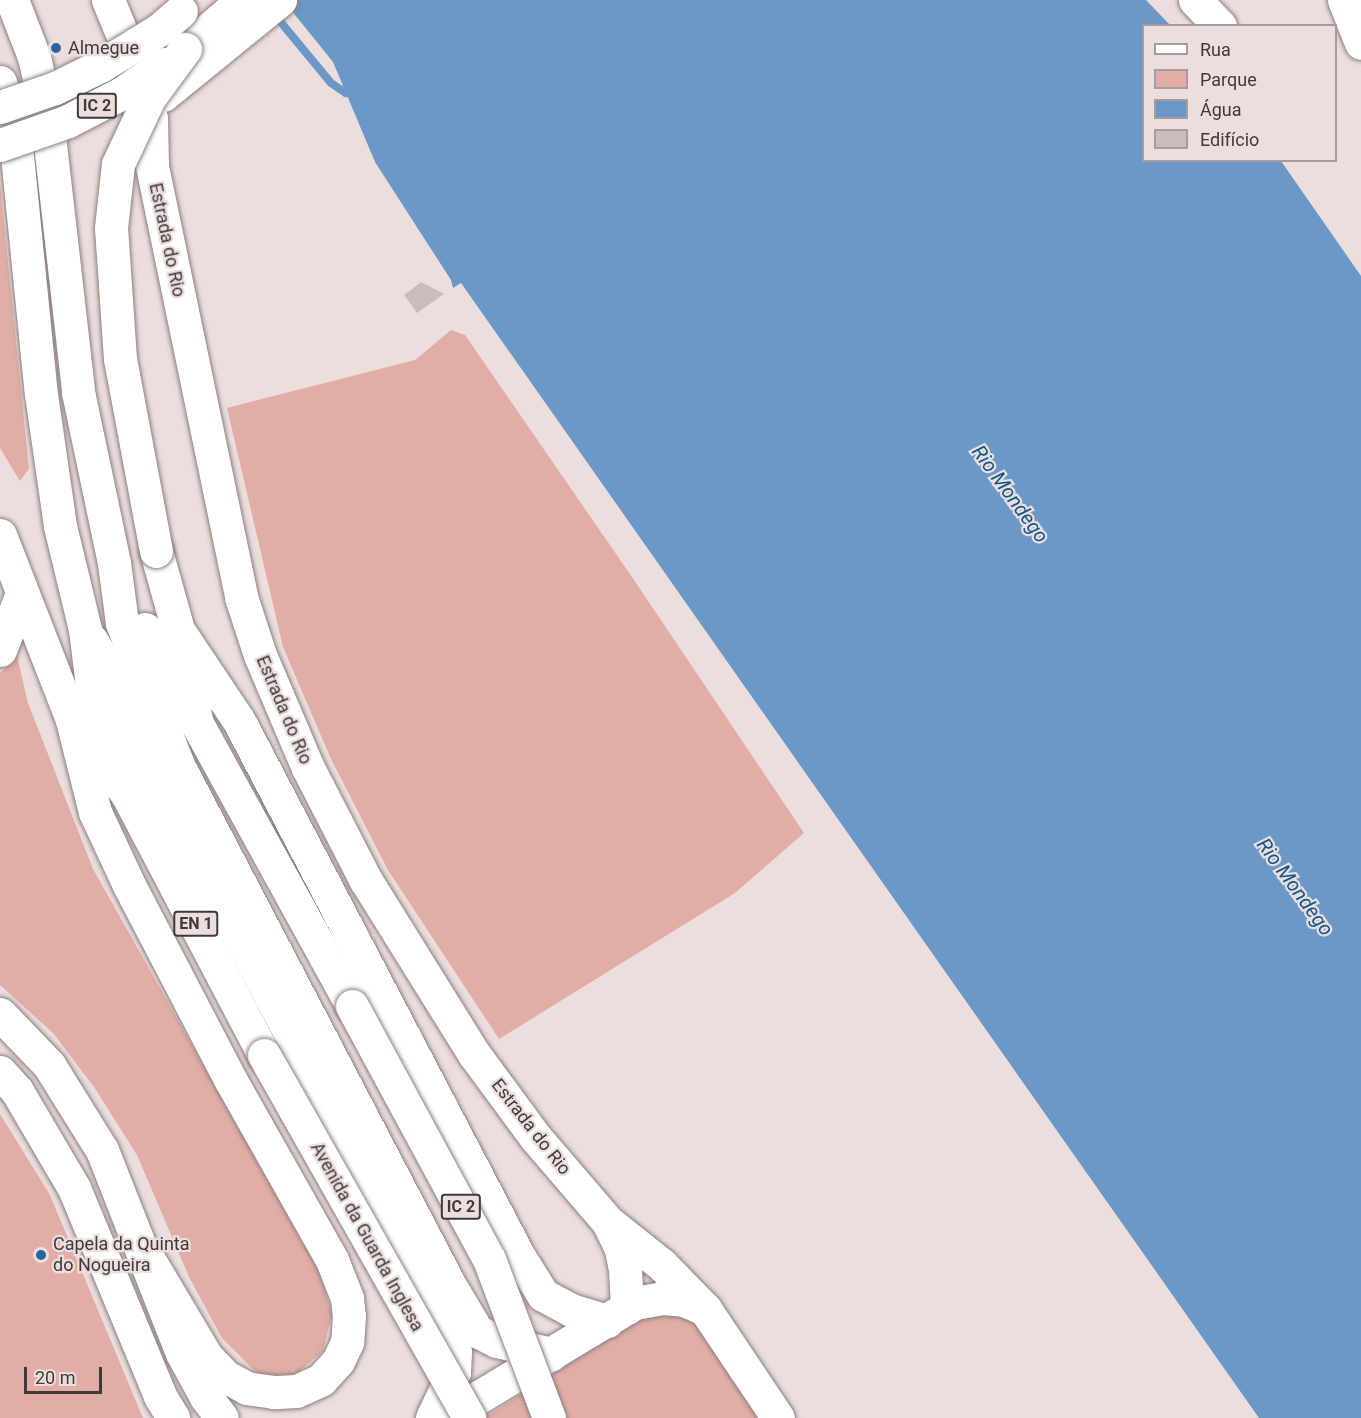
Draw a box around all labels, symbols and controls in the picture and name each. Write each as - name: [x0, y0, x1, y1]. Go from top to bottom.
- legend: [1142, 24, 1337, 162]
- place label: Almegue: [68, 37, 139, 59]
- text: Rua: [1200, 39, 1231, 60]
- marker: Almegue: [49, 41, 63, 55]
- text: Parque: [1200, 69, 1257, 90]
- road number: IC 2: [76, 93, 118, 119]
- text: Água: [1200, 99, 1242, 120]
- text: Edifício: [1200, 129, 1259, 150]
- street label: Estrada do Rio: [144, 181, 190, 299]
- water label: Rio Mondego: [967, 441, 1053, 547]
- street label: Estrada do Rio: [251, 652, 317, 768]
- water label: Rio Mondego: [1252, 834, 1338, 940]
- road number: EN 1: [172, 911, 220, 937]
- street label: Estrada do Rio: [487, 1075, 575, 1179]
- street label: Avenida da Guarda Inglesa: [306, 1139, 428, 1335]
- road number: IC 2: [440, 1194, 482, 1220]
- place label: Capela da Quinta do Nogueira: [53, 1234, 190, 1276]
- marker: Capela da Quinta do Nogueira: [34, 1248, 48, 1262]
- scale bar: [27, 1355, 105, 1393]
- text: 20 m: [35, 1367, 75, 1388]

